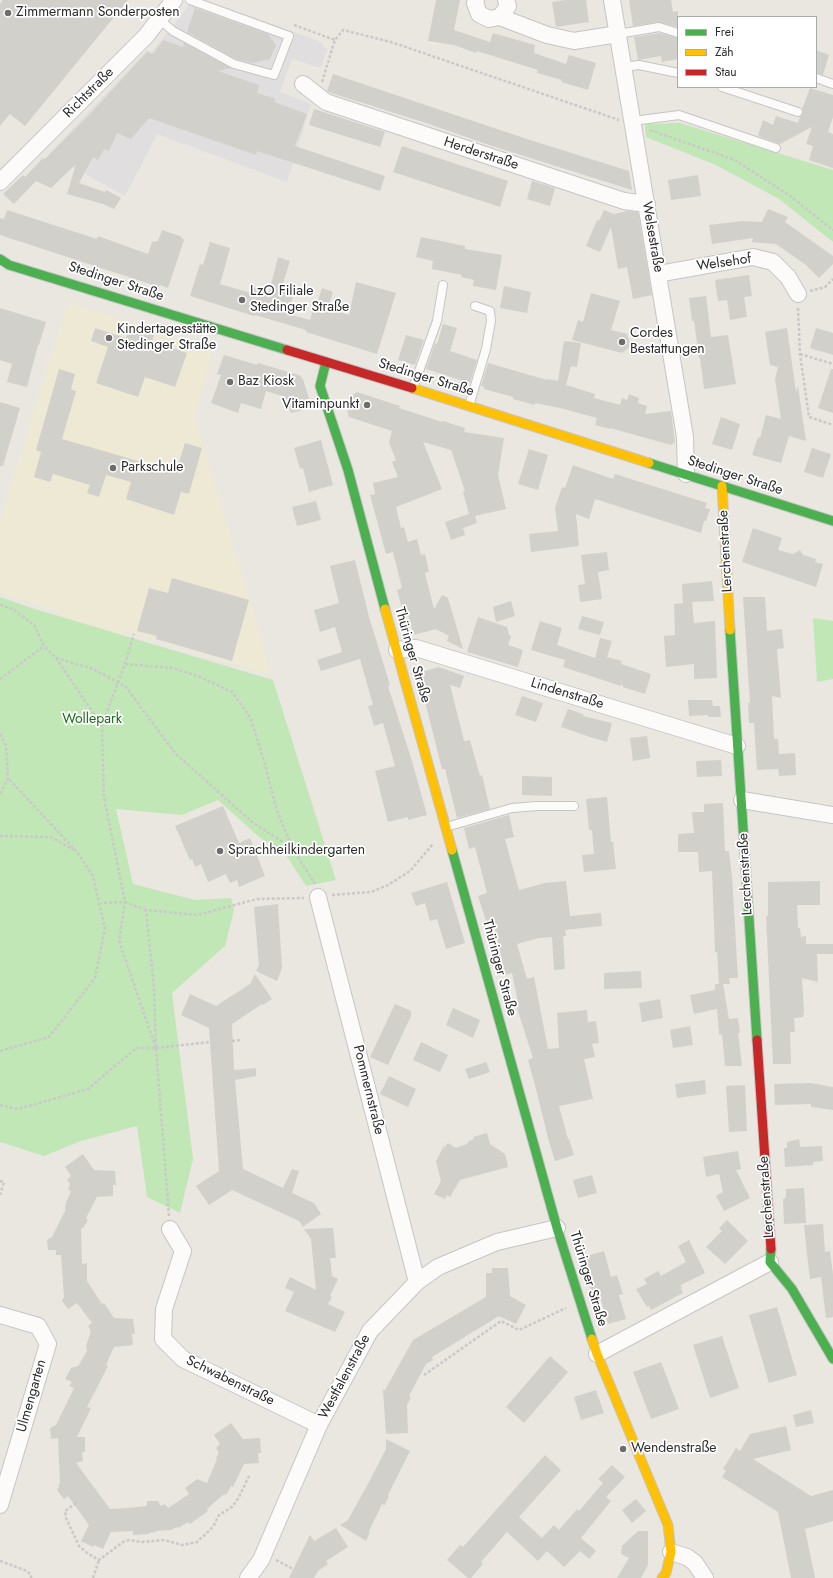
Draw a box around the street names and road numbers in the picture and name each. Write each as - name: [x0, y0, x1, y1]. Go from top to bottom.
- street label: Richtstraße: [60, 64, 118, 122]
- street label: Herderstraße: [441, 134, 521, 174]
- street label: Welsestraße: [638, 200, 666, 274]
- street label: Welsehof: [696, 251, 752, 275]
- street label: Stedinger Straße: [66, 259, 166, 305]
- street label: Stedinger Straße: [376, 355, 476, 401]
- street label: Stedinger Straße: [685, 453, 785, 499]
- street label: Lerchenstraße: [715, 509, 737, 593]
- street label: Thüringer Straße: [390, 605, 434, 705]
- street label: Lindenstraße: [528, 675, 606, 713]
- street label: Lerchenstraße: [735, 832, 757, 916]
- street label: Thüringer Straße: [478, 918, 520, 1018]
- street label: Pommernstraße: [349, 1043, 387, 1137]
- street label: Lerchenstraße: [756, 1155, 778, 1239]
- street label: Thüringer Straße: [566, 1229, 610, 1329]
- street label: Westfalenstraße: [316, 1332, 374, 1422]
- street label: Schwabenstraße: [183, 1352, 277, 1410]
- street label: Ulmengarten: [14, 1358, 50, 1434]

